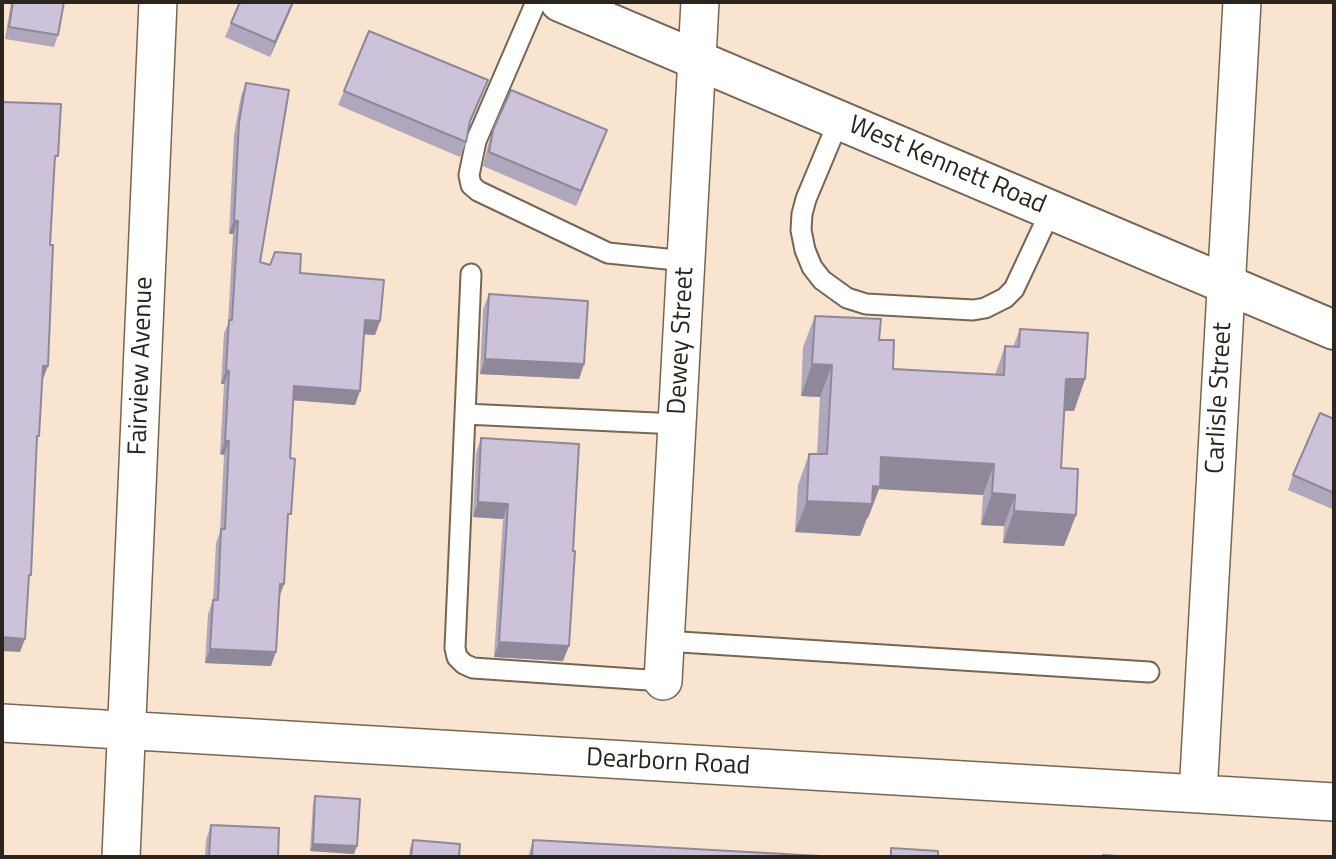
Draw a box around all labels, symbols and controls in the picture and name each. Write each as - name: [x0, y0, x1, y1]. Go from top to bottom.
- street label: West Kennett Road: [844, 110, 1050, 222]
- street label: Dewey Street: [663, 266, 701, 416]
- street label: Fairview Avenue: [123, 276, 161, 456]
- street label: Carlisle Street: [1200, 321, 1240, 475]
- street label: Dearborn Road: [585, 743, 751, 783]

